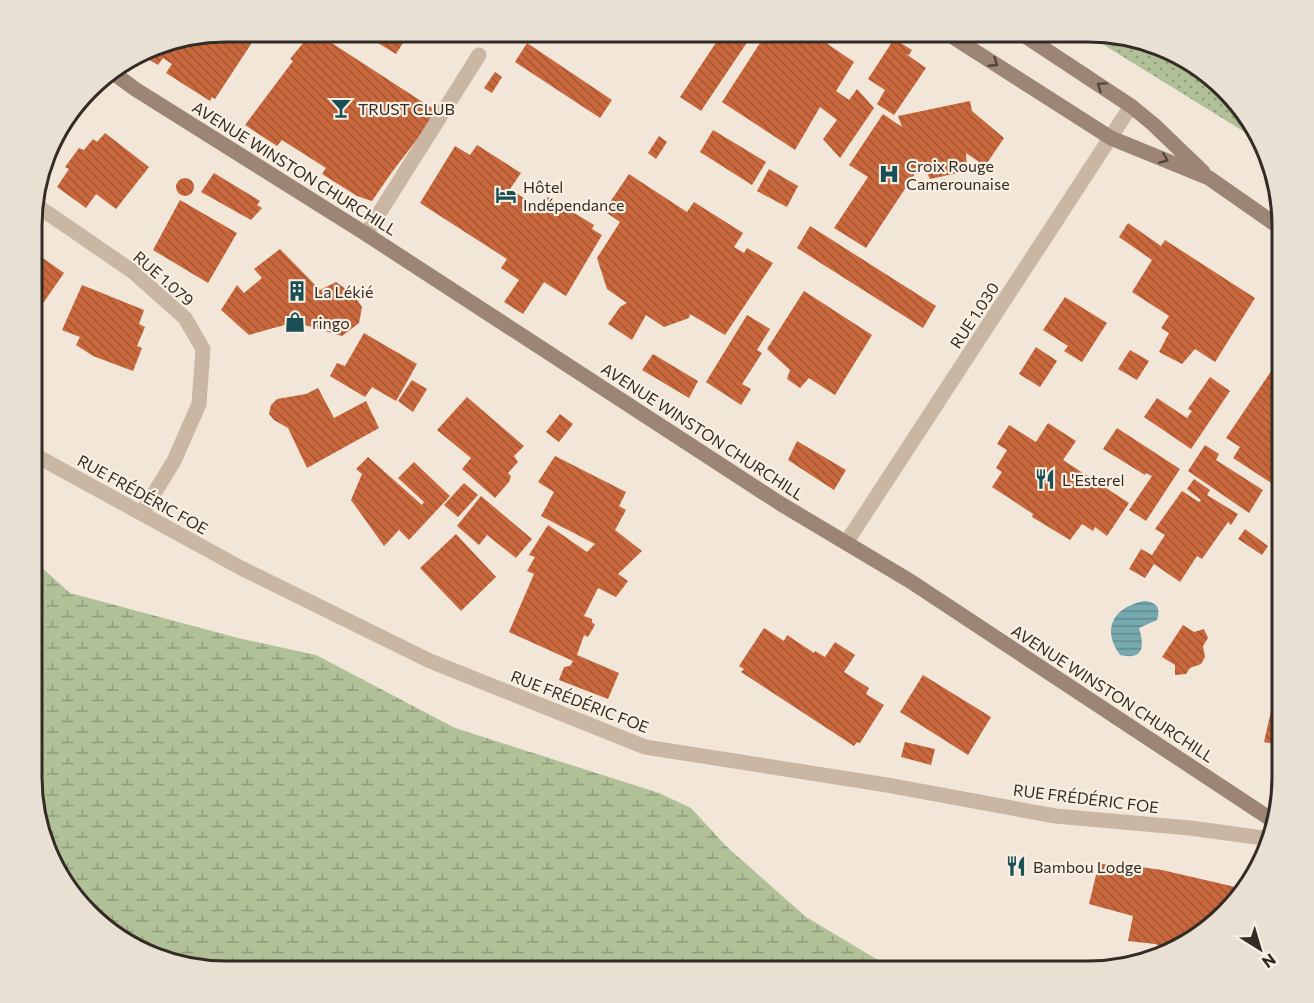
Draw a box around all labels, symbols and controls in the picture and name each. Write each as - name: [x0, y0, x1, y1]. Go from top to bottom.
- one-way arrow: [988, 56, 998, 68]
- one-way arrow: [1096, 82, 1107, 93]
- bar icon: TRUST CLUB: [329, 96, 353, 120]
- street label: AVENUE WINSTON CHURCHILL: [189, 97, 401, 239]
- place label: TRUST CLUB: [358, 99, 455, 118]
- one-way arrow: [1157, 151, 1168, 163]
- place label: Croix Rouge Camerounaise: [906, 156, 1010, 193]
- hospital icon: Croix Rouge Camerounaise: [877, 162, 901, 186]
- place label: Hôtel Indépendance: [523, 177, 625, 214]
- hotel icon: Hôtel Indépendance: [494, 183, 518, 207]
- street label: RUE 1.079: [130, 247, 198, 309]
- street label: RUE 1.030: [946, 278, 1002, 352]
- building icon: La Lékié: [285, 279, 309, 303]
- place label: La Lékié: [314, 282, 373, 301]
- shop icon: ringo: [283, 310, 307, 334]
- place label: ringo: [312, 313, 350, 332]
- street label: AVENUE WINSTON CHURCHILL: [598, 358, 808, 504]
- street label: RUE FRÉDÉRIC FOE: [74, 450, 212, 538]
- restaurant icon: L'Esterel: [1033, 467, 1057, 491]
- place label: L'Esterel: [1062, 470, 1125, 489]
- street label: AVENUE WINSTON CHURCHILL: [1008, 620, 1218, 766]
- street label: RUE FRÉDÉRIC FOE: [508, 666, 652, 736]
- street label: RUE FRÉDÉRIC FOE: [1012, 780, 1160, 816]
- restaurant icon: Bambou Lodge: [1004, 854, 1028, 878]
- place label: Bambou Lodge: [1033, 857, 1142, 876]
- north arrow: [1230, 919, 1290, 979]
- text: N: [1259, 950, 1280, 973]

